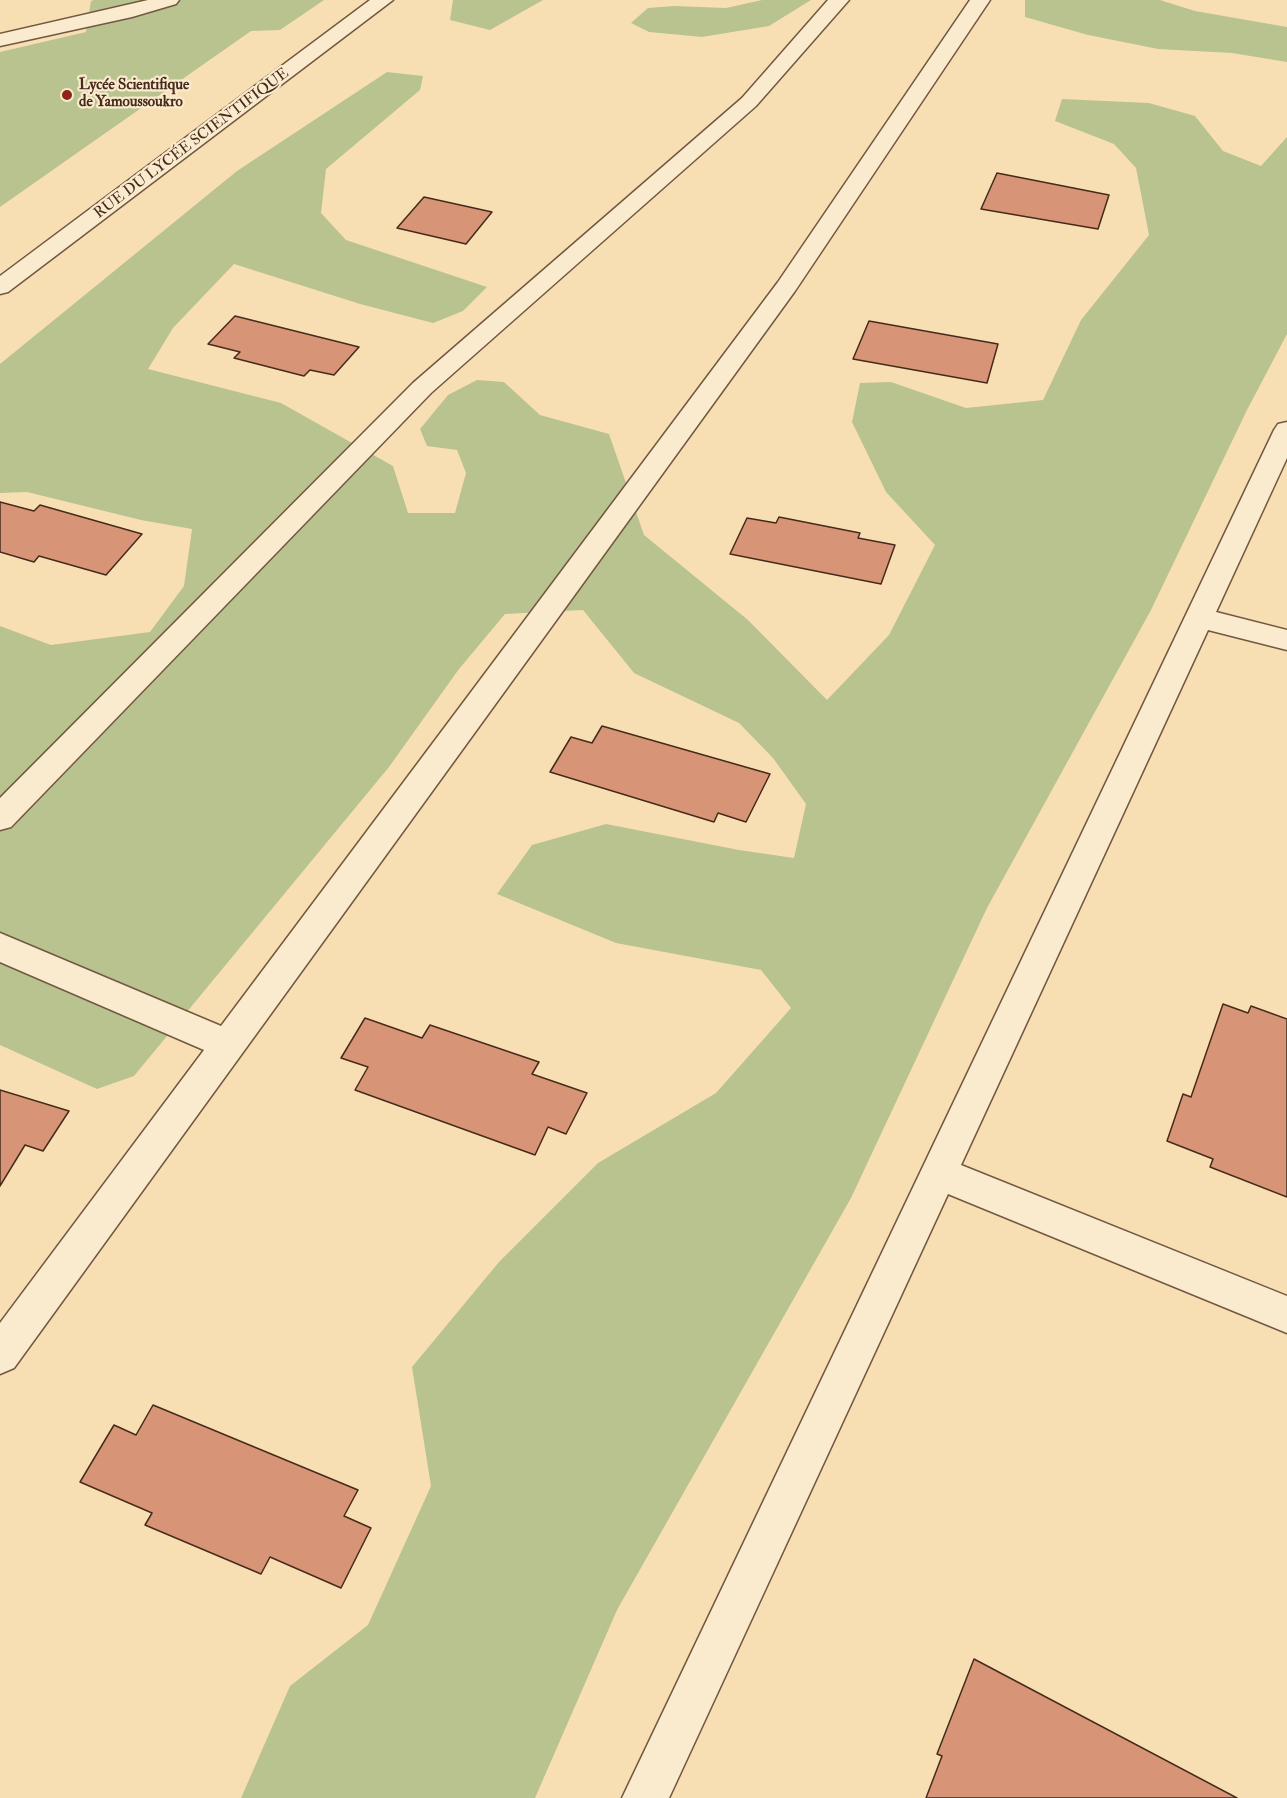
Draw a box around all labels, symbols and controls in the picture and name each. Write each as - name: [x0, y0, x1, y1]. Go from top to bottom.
- street label: RUE DU LYCÉE SCIENTIFIQUE: [91, 65, 293, 223]
- place label: Lycée Scientifique de Yamoussoukro: [79, 77, 189, 112]
- marker: Lycée Scientifique de Yamoussoukro: [60, 88, 74, 102]

